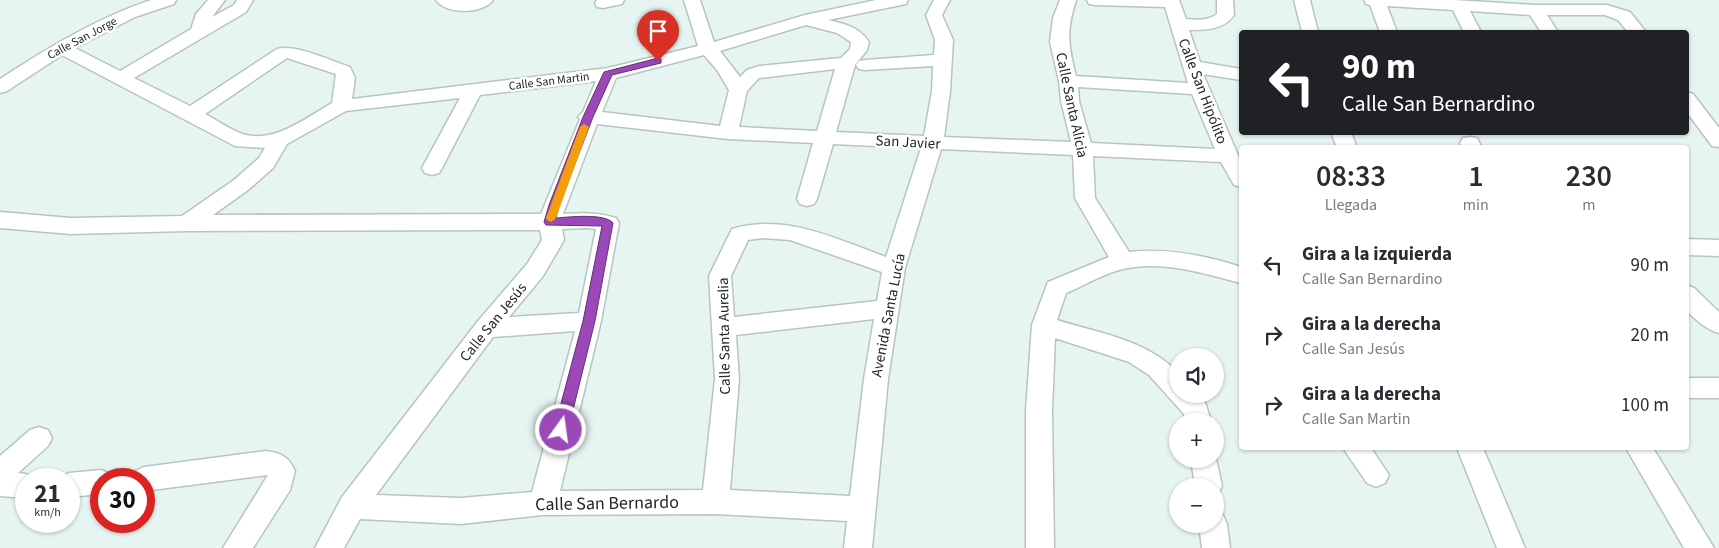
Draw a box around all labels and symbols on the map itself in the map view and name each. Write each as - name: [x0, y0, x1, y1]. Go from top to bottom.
- pin: [637, 10, 679, 61]
- street label: Calle San Jorge: [44, 13, 120, 64]
- street label: Calle San Hipólito: [1173, 35, 1232, 147]
- street label: Calle Santa Alicia: [1050, 51, 1093, 160]
- street label: Calle San Martin: [508, 68, 590, 95]
- street label: San Javier: [875, 130, 942, 155]
- street label: Avenida Santa Lucía: [866, 251, 911, 379]
- street label: Calle Santa Aurelia: [713, 277, 736, 395]
- street label: Calle San Jesús: [455, 278, 532, 366]
- position arrow: [534, 403, 586, 455]
- speed limit sign: 30: [90, 468, 155, 533]
- street label: Calle San Bernardo: [535, 490, 679, 517]

